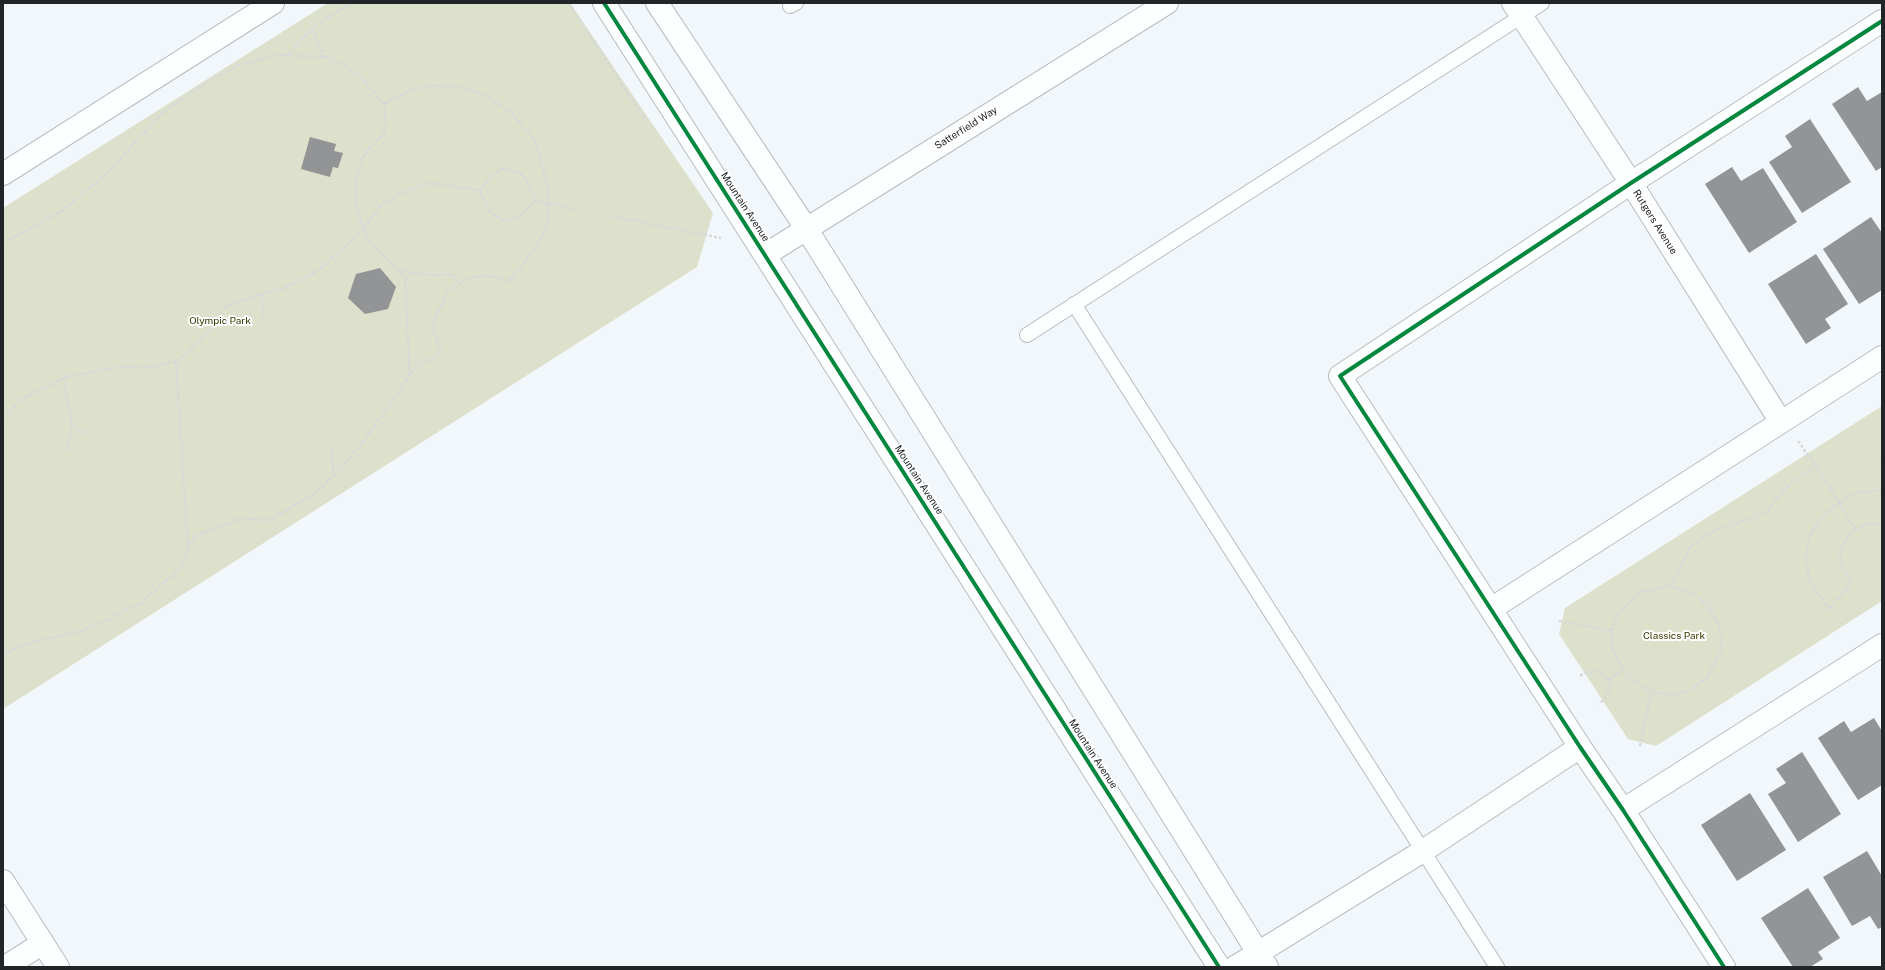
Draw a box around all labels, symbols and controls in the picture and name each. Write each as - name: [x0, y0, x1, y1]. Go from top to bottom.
- street label: Satterfield Way: [932, 104, 1000, 152]
- street label: Mountain Avenue: [718, 170, 772, 244]
- street label: Rutgers Avenue: [1630, 187, 1680, 257]
- park label: Olympic Park: [189, 315, 251, 327]
- street label: Mountain Avenue: [892, 443, 946, 517]
- park label: Classics Park: [1643, 630, 1705, 642]
- street label: Mountain Avenue: [1066, 717, 1120, 791]

